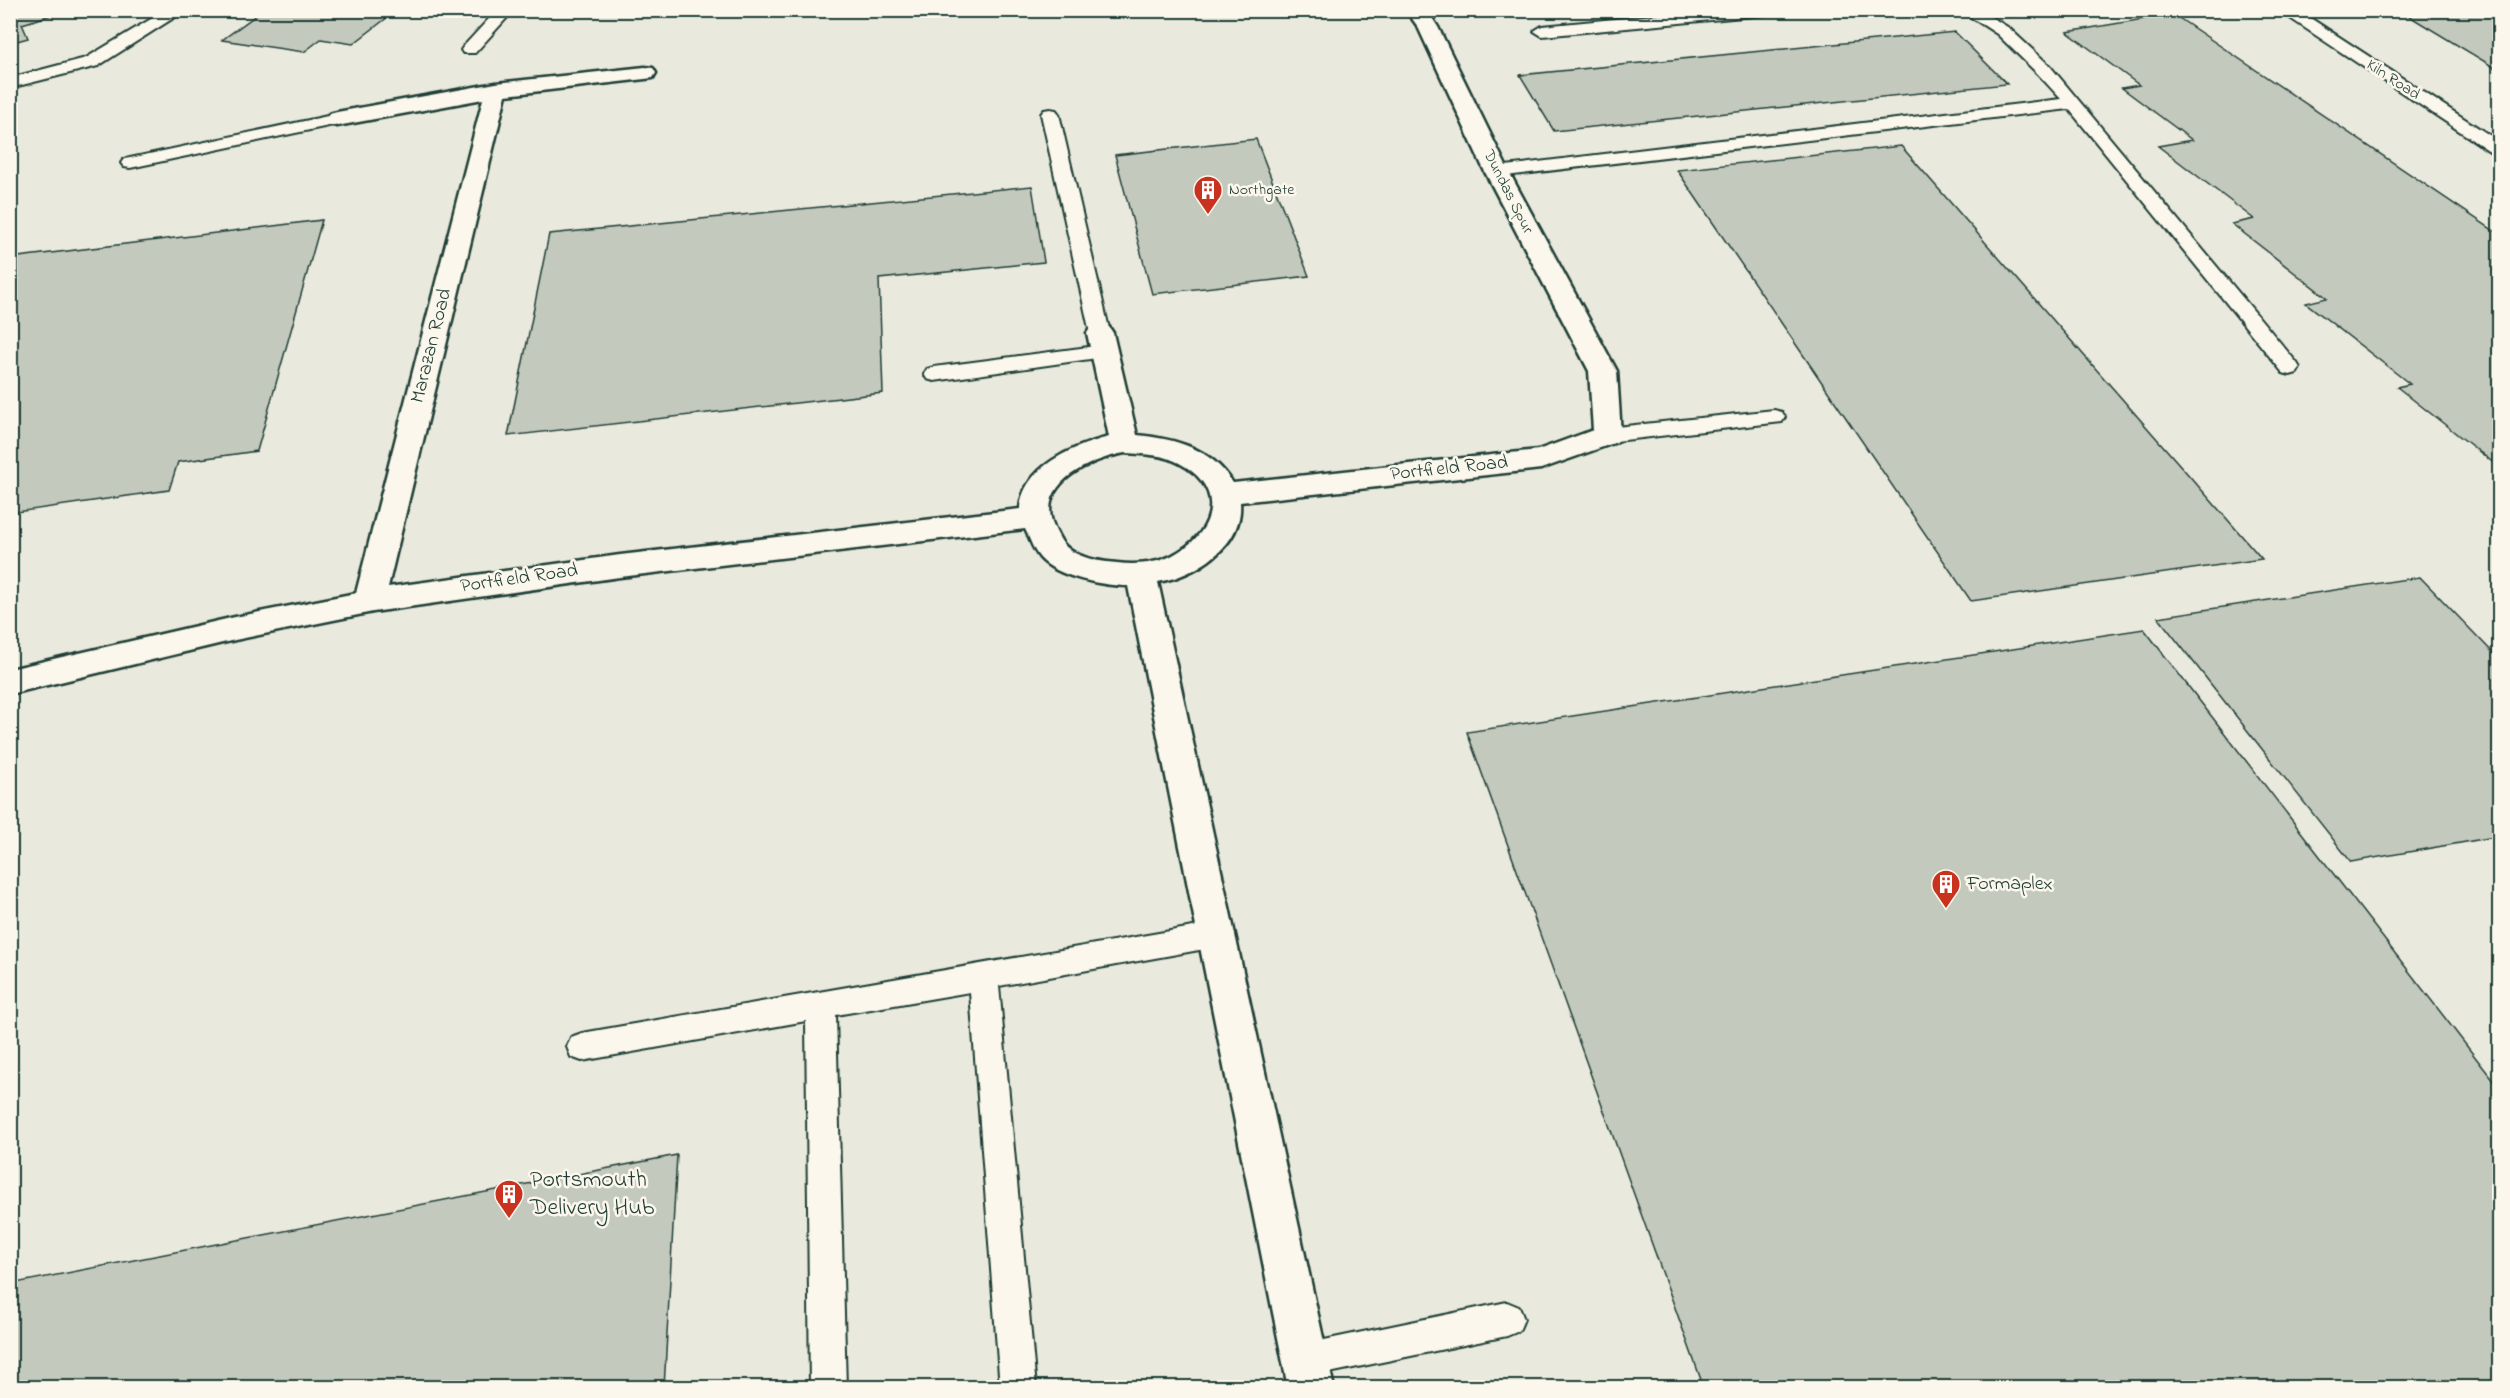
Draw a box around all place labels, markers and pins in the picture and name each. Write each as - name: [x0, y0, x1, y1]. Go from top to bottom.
- building icon: Northgate: [1192, 174, 1224, 216]
- place label: Northgate: [1229, 178, 1295, 202]
- building icon: Formaplex: [1930, 868, 1962, 910]
- place label: Formaplex: [1966, 870, 2053, 899]
- place label: Portsmouth Delivery Hub: [529, 1163, 655, 1227]
- building icon: Portsmouth Delivery Hub: [493, 1178, 525, 1220]

